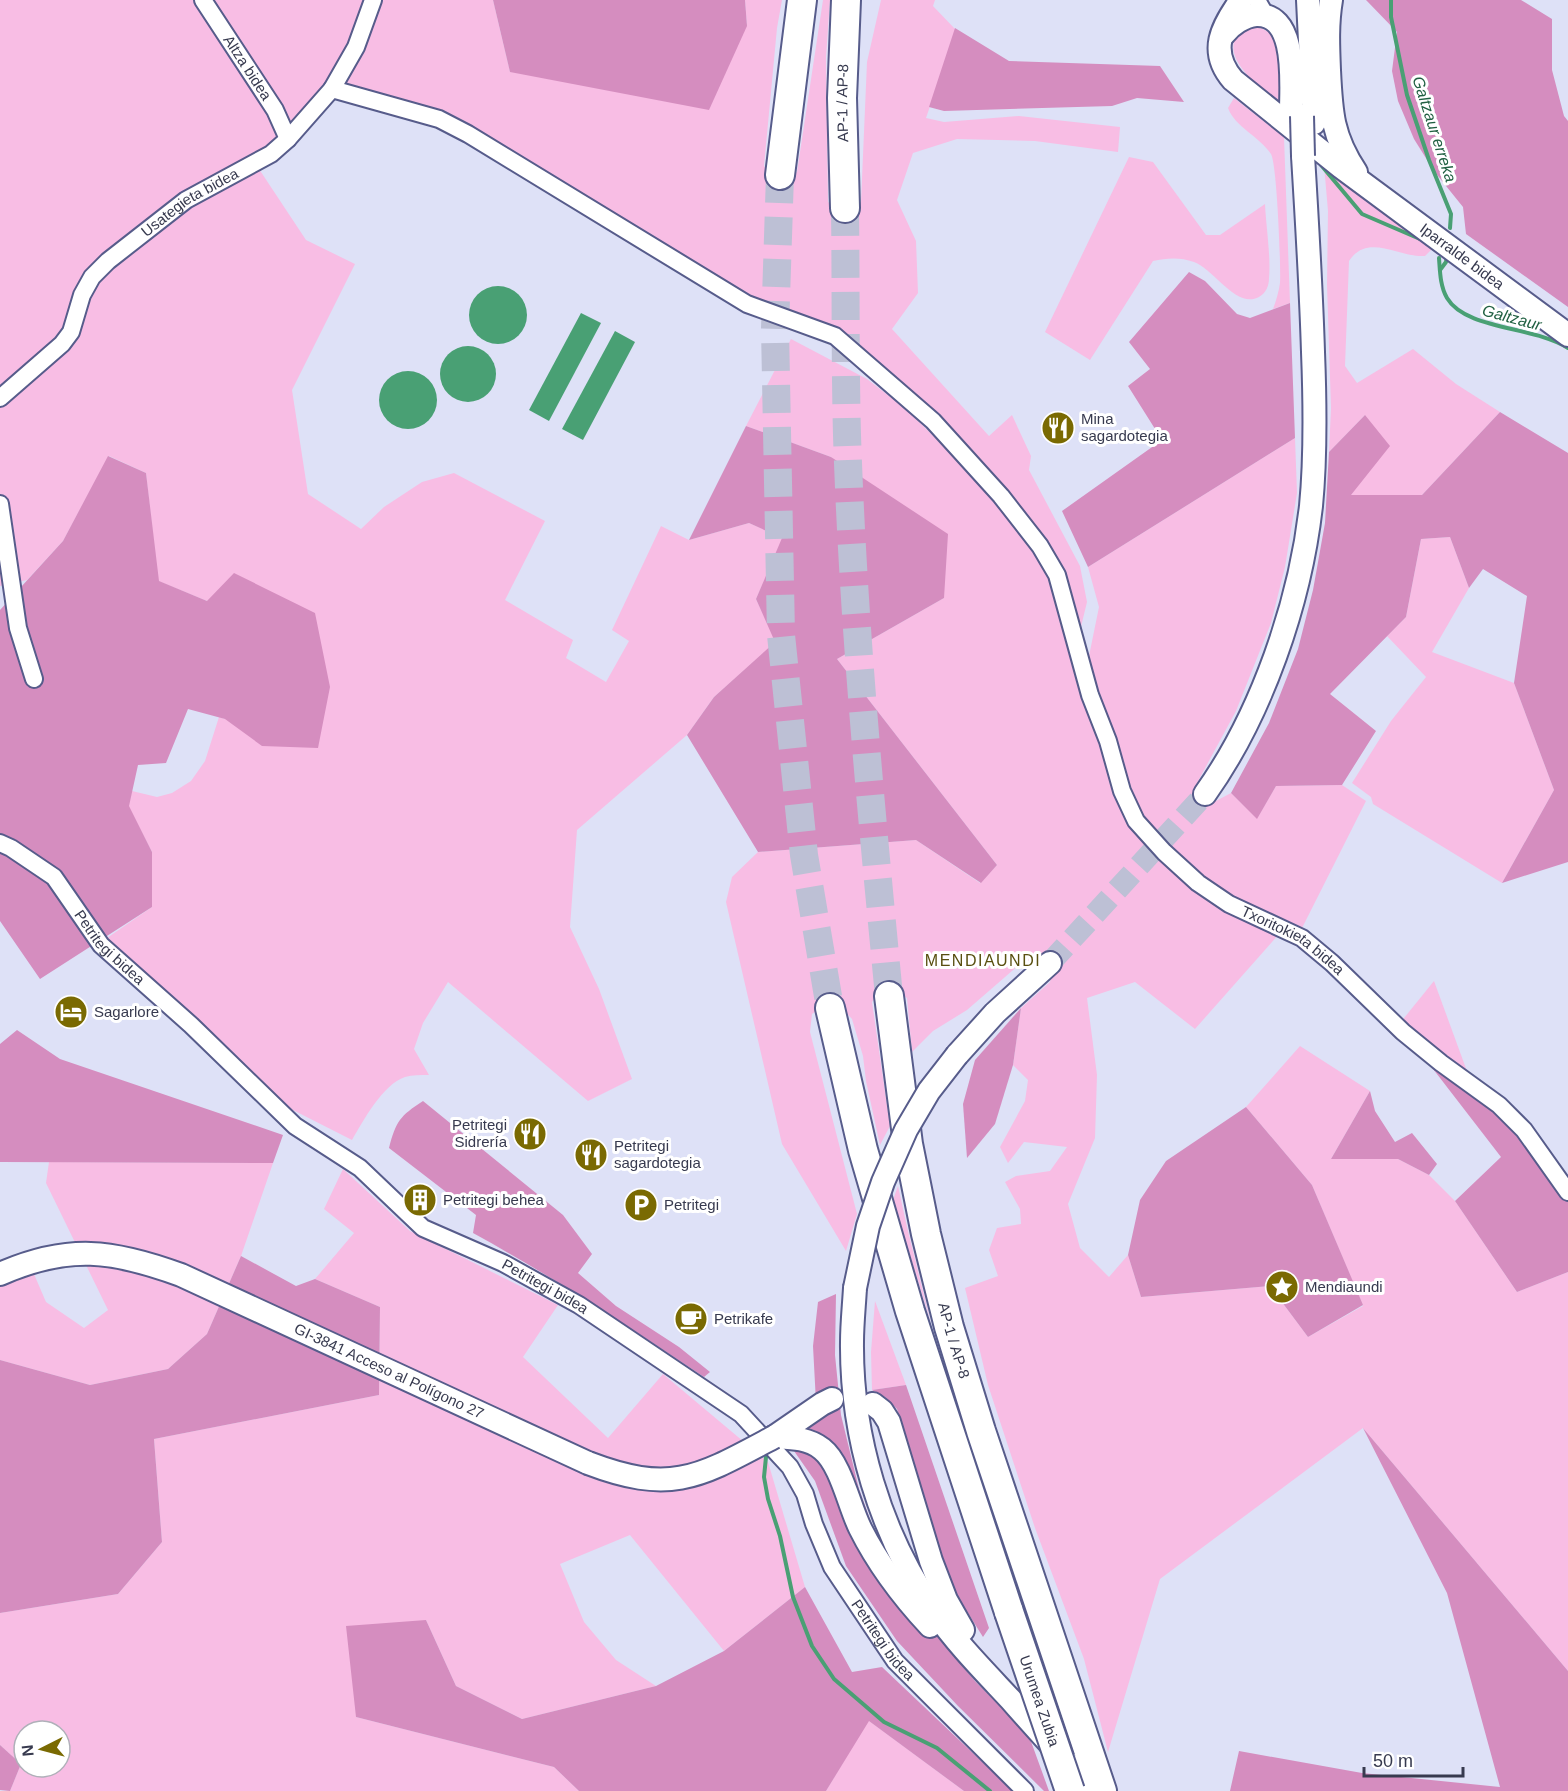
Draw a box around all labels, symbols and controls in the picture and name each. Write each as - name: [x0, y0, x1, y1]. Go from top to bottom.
- street label: Altza bidea: [220, 32, 276, 104]
- street label: AP-1 / AP-8: [833, 63, 851, 142]
- water label: Galtzaur erreka: [1409, 74, 1460, 184]
- street label: Usategieta bidea: [138, 164, 242, 240]
- street label: Iparralde bidea: [1417, 220, 1508, 293]
- water label: Galtzaur: [1480, 301, 1544, 334]
- restaurant icon: Mina sagardotegia: [1040, 410, 1076, 446]
- place label: Mina sagardotegia: [1081, 410, 1168, 444]
- street label: Txoritokieta bidea: [1239, 902, 1348, 979]
- street label: Petritegi bidea: [71, 906, 149, 988]
- district label: MENDIAUNDI: [925, 952, 1041, 969]
- hotel icon: Sagarlore: [53, 994, 89, 1030]
- place label: Sagarlore: [94, 1003, 159, 1020]
- place label: Petritegi Sidrería: [452, 1116, 508, 1150]
- restaurant icon: Petritegi Sidrería: [512, 1116, 548, 1152]
- restaurant icon: Petritegi sagardotegia: [573, 1137, 609, 1173]
- place label: Petritegi sagardotegia: [614, 1137, 701, 1171]
- building icon: Petritegi behea: [402, 1182, 438, 1218]
- parking icon: Petritegi: [623, 1187, 659, 1223]
- place label: Petritegi behea: [443, 1191, 545, 1208]
- place label: Petritegi: [664, 1196, 719, 1213]
- street label: Petritegi bidea: [499, 1255, 592, 1317]
- place icon: Mendiaundi: [1264, 1269, 1300, 1305]
- place label: Mendiaundi: [1305, 1278, 1383, 1295]
- cafe icon: Petrikafe: [673, 1301, 709, 1337]
- street label: AP-1 / AP-8: [935, 1301, 973, 1380]
- place label: Petrikafe: [714, 1310, 773, 1327]
- street label: GI-3841 Acceso al Polígono 27: [292, 1320, 487, 1422]
- street label: Petritegi bidea: [848, 1596, 919, 1684]
- street label: Urumea Zubia: [1016, 1653, 1063, 1749]
- north arrow: [12, 1719, 72, 1779]
- scale bar: [1364, 1740, 1463, 1778]
- text: N: [19, 1744, 37, 1757]
- text: 50 m: [1373, 1751, 1413, 1771]

